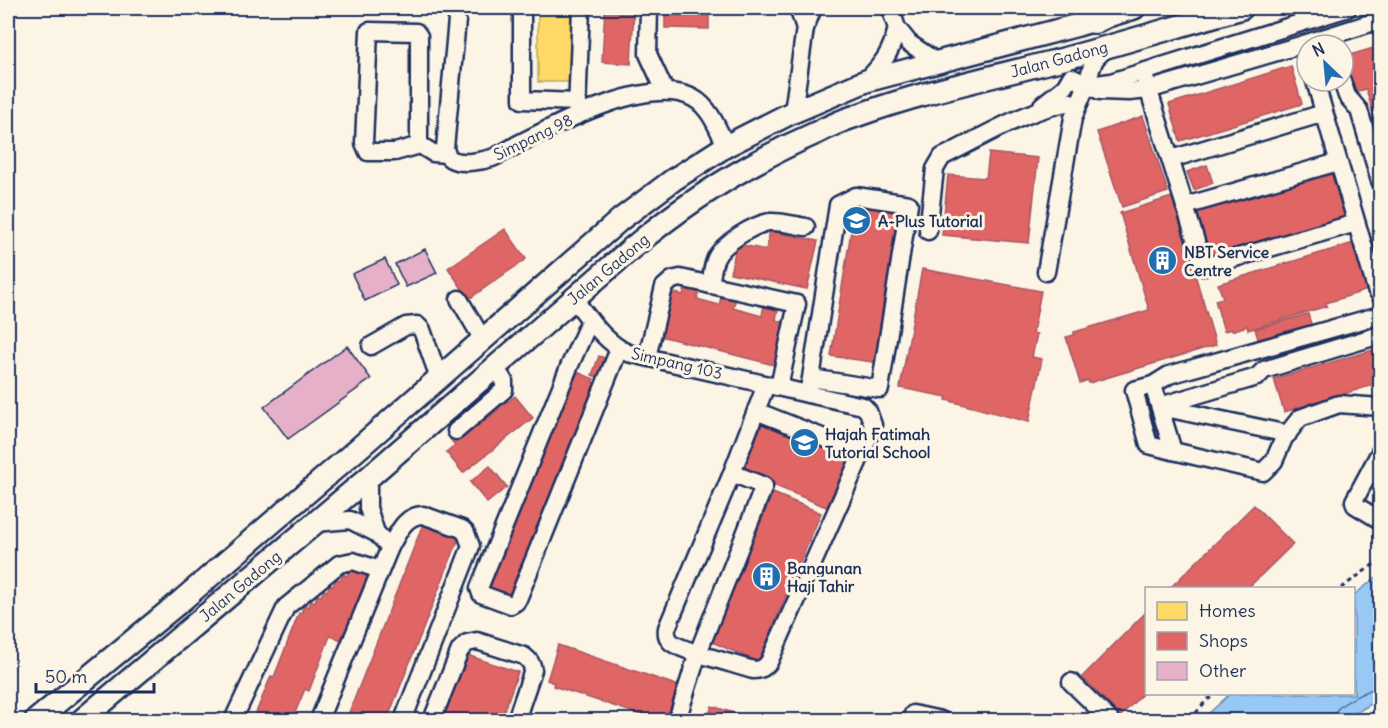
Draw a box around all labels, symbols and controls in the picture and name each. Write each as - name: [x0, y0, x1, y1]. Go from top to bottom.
- north arrow: [1295, 33, 1355, 93]
- street label: Jalan Gadong: [1008, 36, 1110, 82]
- text: N: [1309, 38, 1328, 61]
- street label: Simpang 98: [490, 109, 576, 165]
- school or university icon: A-Plus Tutorial: [841, 205, 873, 237]
- place label: A-Plus Tutorial: [878, 211, 983, 231]
- street label: Jalan Gadong: [563, 229, 653, 309]
- place label: NBT Service Centre: [1184, 242, 1270, 280]
- building icon: NBT Service Centre: [1147, 245, 1179, 277]
- street label: Simpang 103: [630, 343, 724, 383]
- place label: Hajah Fatimah Tutorial School: [825, 424, 930, 462]
- school or university icon: Hajah Fatimah Tutorial School: [788, 427, 820, 459]
- street label: Jalan Gadong: [195, 546, 285, 626]
- place label: Bangunan Haji Tahir: [787, 558, 862, 596]
- building icon: Bangunan Haji Tahir: [750, 561, 782, 593]
- legend: [1145, 587, 1355, 695]
- text: Homes: [1199, 599, 1256, 622]
- text: Shops: [1199, 629, 1248, 652]
- scale bar: [36, 656, 154, 694]
- text: Other: [1199, 659, 1247, 682]
- text: 50 m: [45, 665, 87, 688]

